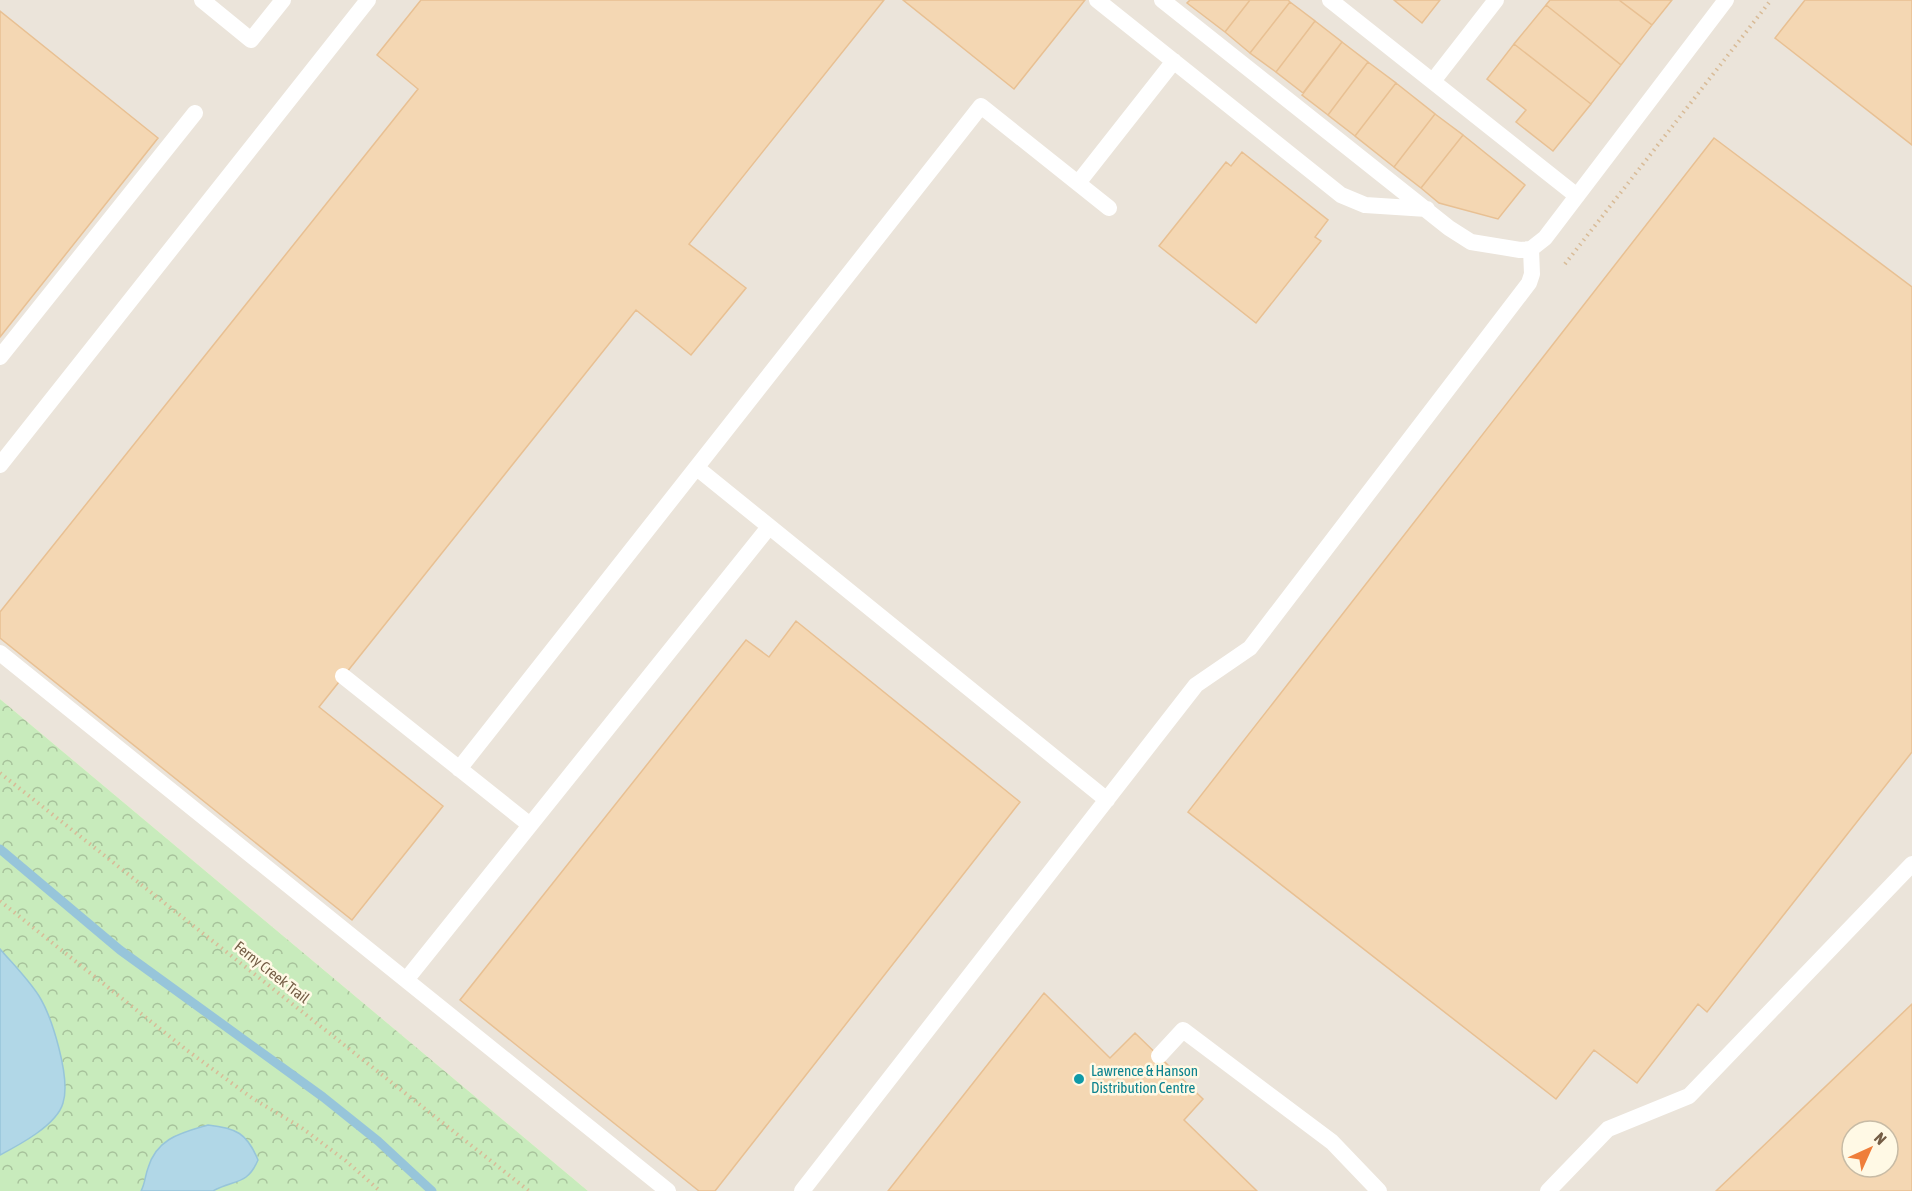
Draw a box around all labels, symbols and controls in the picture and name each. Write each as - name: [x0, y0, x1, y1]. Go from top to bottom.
- street label: Ferny Creek Trail: [231, 938, 313, 1006]
- place label: Lawrence & Hanson Distribution Centre: [1091, 1062, 1198, 1096]
- marker: Lawrence & Hanson Distribution Centre: [1072, 1072, 1086, 1086]
- north arrow: [1840, 1119, 1900, 1179]
- text: N: [1871, 1129, 1890, 1148]

